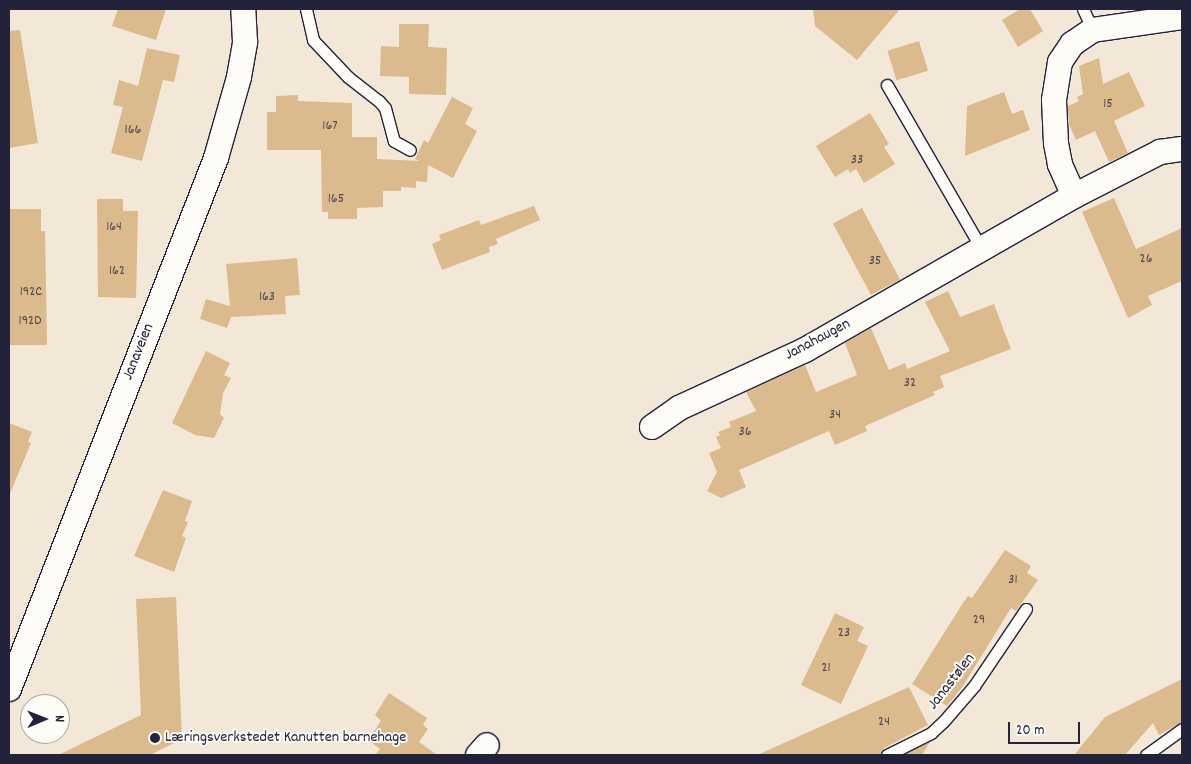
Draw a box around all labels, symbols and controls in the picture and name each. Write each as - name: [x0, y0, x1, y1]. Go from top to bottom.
- house number: 15: [1103, 96, 1113, 112]
- house number: 167: [322, 118, 338, 134]
- house number: 166: [125, 122, 141, 138]
- house number: 33: [851, 152, 863, 168]
- house number: 165: [328, 191, 344, 207]
- house number: 164: [106, 219, 122, 235]
- house number: 26: [1140, 251, 1152, 267]
- house number: 35: [869, 253, 881, 269]
- house number: 162: [109, 263, 125, 279]
- house number: 192C: [20, 284, 42, 300]
- house number: 163: [259, 289, 275, 305]
- house number: 192D: [19, 313, 41, 329]
- street label: Janahaugen: [782, 315, 854, 365]
- street label: Janaveien: [119, 321, 159, 383]
- house number: 32: [904, 375, 916, 391]
- house number: 34: [829, 407, 841, 423]
- house number: 36: [738, 424, 752, 440]
- house number: 31: [1008, 572, 1018, 588]
- house number: 29: [973, 612, 985, 628]
- house number: 23: [838, 625, 850, 641]
- street label: Janastølen: [924, 650, 980, 714]
- house number: 21: [821, 660, 831, 676]
- north arrow: [20, 694, 70, 744]
- scale bar: [1011, 712, 1084, 744]
- house number: 24: [878, 714, 890, 730]
- text: N: [49, 715, 69, 722]
- text: 20 m: [1016, 720, 1044, 742]
- place label: Læringsverkstedet Kanutten barnehage: [165, 728, 406, 748]
- marker: Læringsverkstedet Kanutten barnehage: [149, 732, 161, 744]

